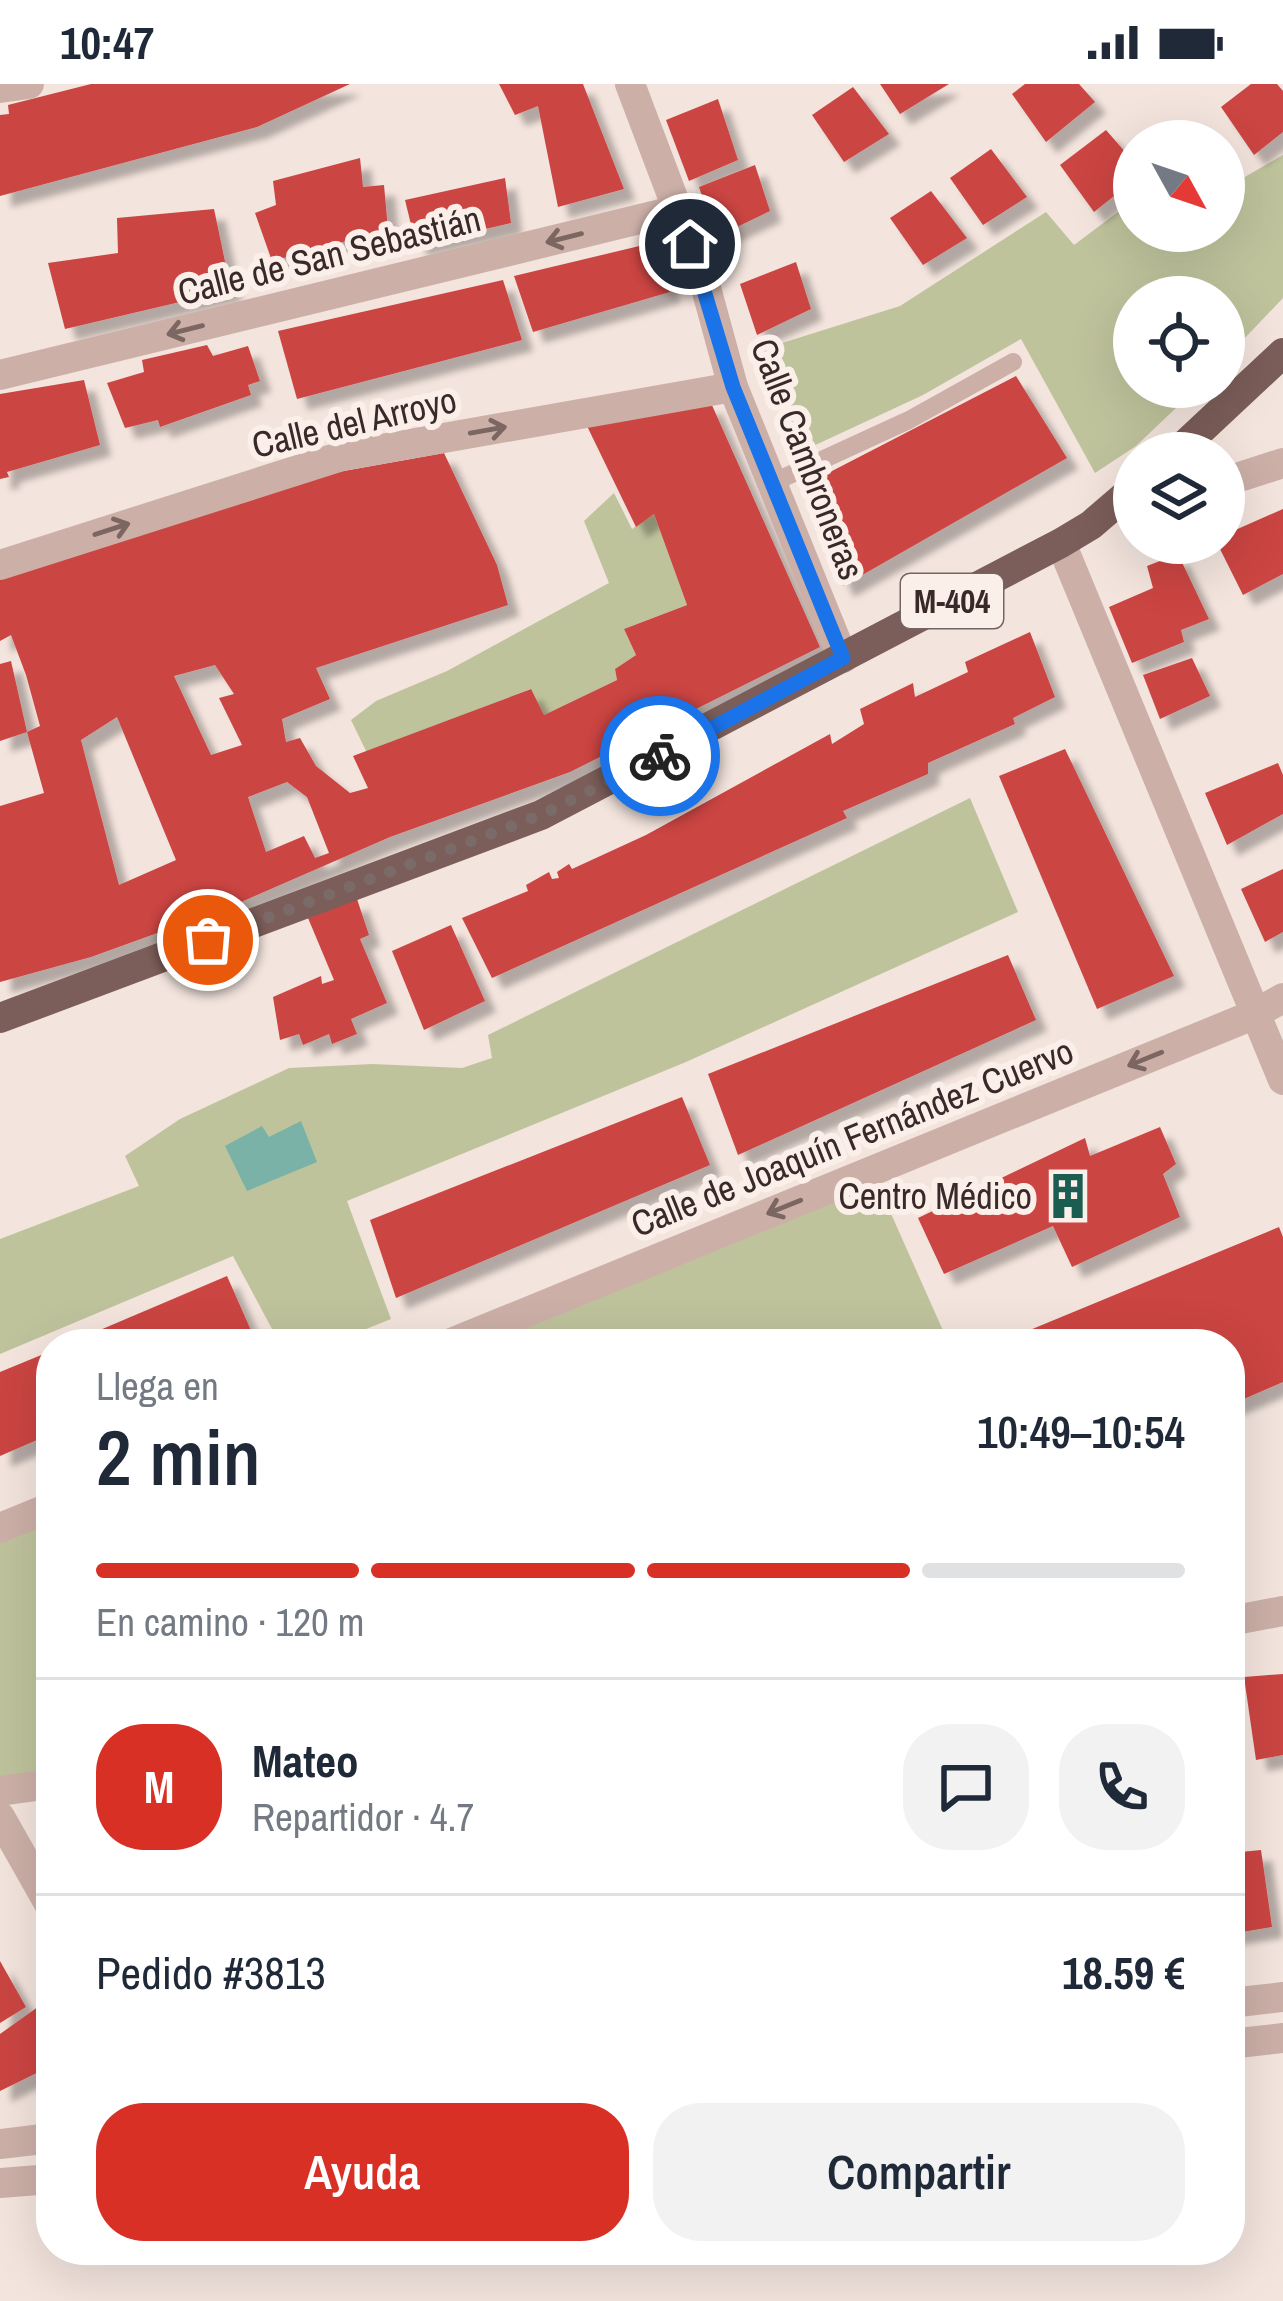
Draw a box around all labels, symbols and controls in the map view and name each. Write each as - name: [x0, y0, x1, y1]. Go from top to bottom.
- text: 10:47: [60, 12, 154, 73]
- north arrow: [1113, 120, 1245, 252]
- map controls: [1113, 120, 1245, 564]
- pin: [639, 193, 741, 295]
- street label: Calle de San Sebastián: [173, 194, 485, 316]
- icon: home: [657, 211, 723, 277]
- one-way arrow: [545, 228, 583, 250]
- button: locate: [1113, 276, 1245, 408]
- one-way arrow: [166, 320, 204, 342]
- street label: Calle Cambroneras: [740, 332, 876, 586]
- street label: Calle del Arroyo: [247, 375, 461, 469]
- one-way arrow: [468, 418, 507, 441]
- button: layers: [1113, 432, 1245, 564]
- one-way arrow: [92, 517, 130, 539]
- road number: M-404: [901, 574, 1003, 628]
- courier: [600, 696, 720, 816]
- icon: bike: [627, 723, 693, 789]
- pin: [157, 889, 259, 991]
- icon: bag: [175, 907, 241, 973]
- street label: Calle de Joaquín Fernández Cuervo: [624, 1026, 1080, 1248]
- one-way arrow: [1127, 1050, 1164, 1071]
- building icon: Centro Médico: [1043, 1171, 1093, 1221]
- place label: Centro Médico: [838, 1172, 1032, 1220]
- one-way arrow: [766, 1198, 803, 1219]
- text: Llega en: [96, 1360, 219, 1412]
- text: 10:49–10:54: [977, 1401, 1185, 1462]
- text: 2 min: [96, 1404, 261, 1509]
- text: En camino · 120 m: [96, 1596, 364, 1648]
- button: chat: [903, 1724, 1029, 1850]
- button: phone: [1059, 1724, 1185, 1850]
- text: Mateo: [252, 1730, 359, 1791]
- text: M: [144, 1756, 174, 1817]
- text: Repartidor · 4.7: [252, 1791, 474, 1843]
- text: Pedido #3813: [96, 1942, 326, 2003]
- text: 18.59 €: [1062, 1942, 1185, 2003]
- button: Ayuda: [96, 2103, 629, 2241]
- button: Compartir: [653, 2103, 1185, 2241]

